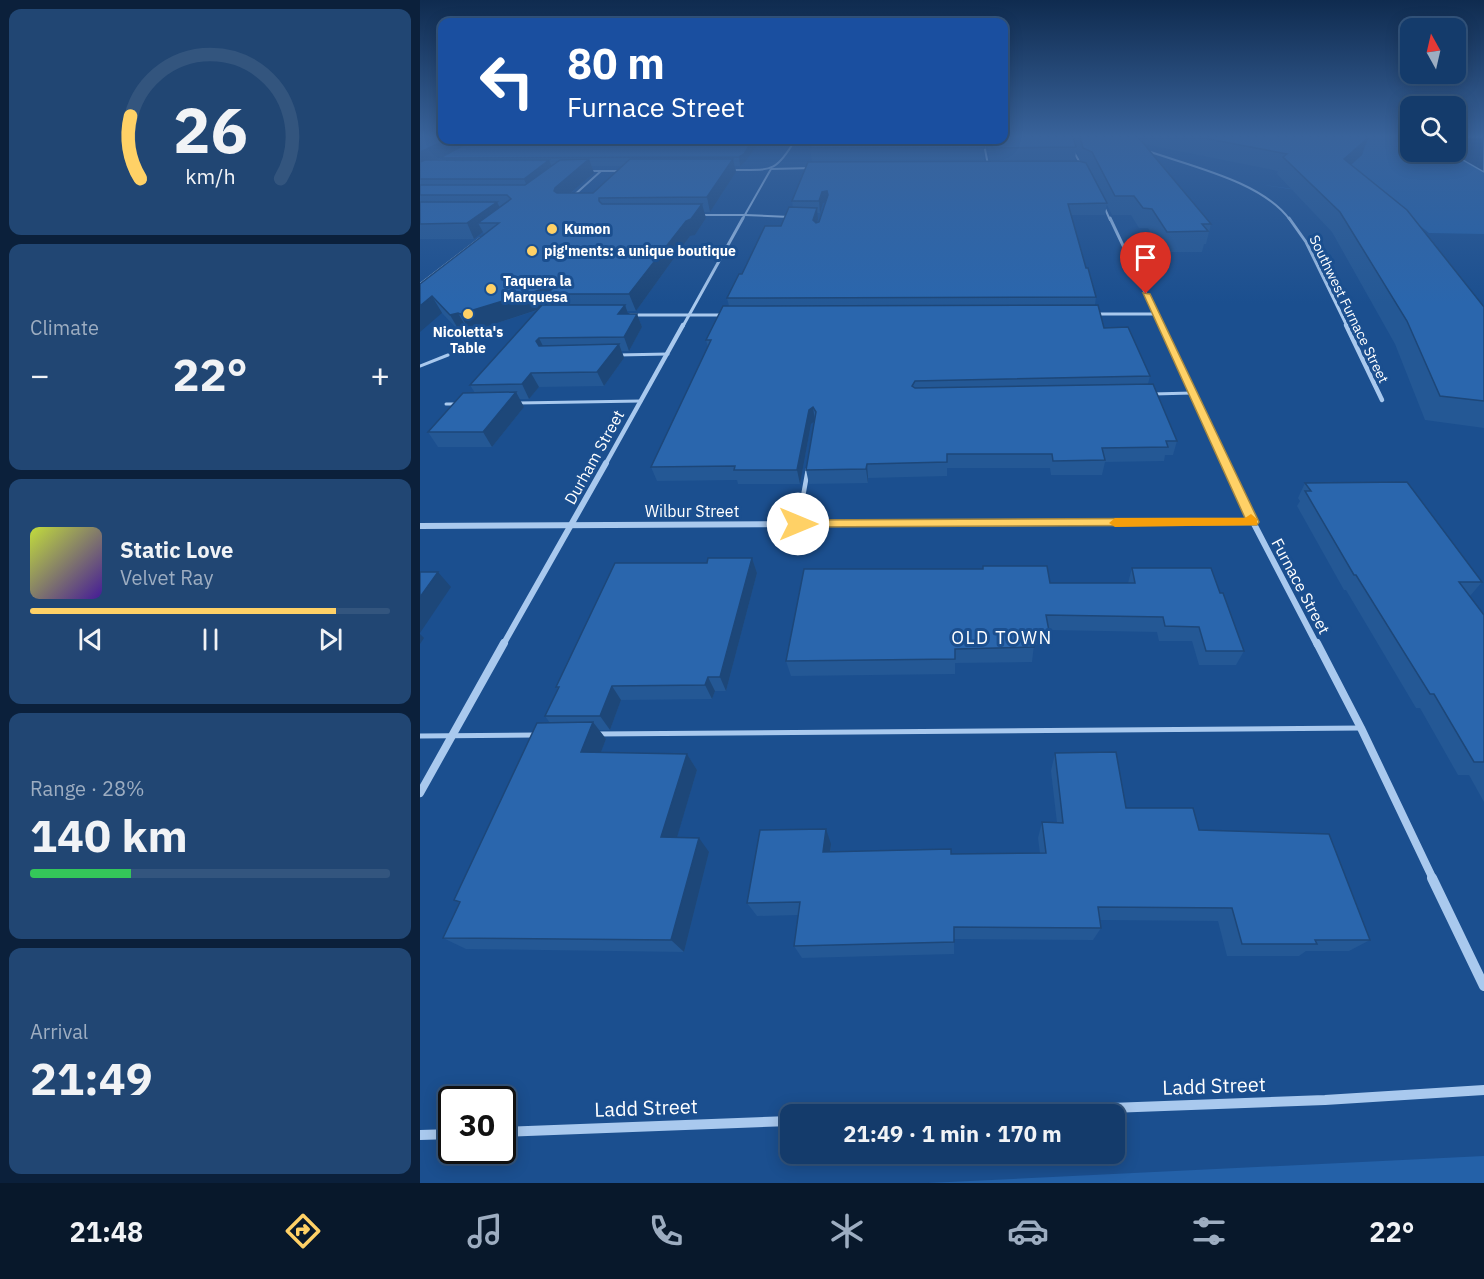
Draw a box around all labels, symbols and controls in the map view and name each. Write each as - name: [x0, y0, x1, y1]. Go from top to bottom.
- north arrow: [1400, 18, 1466, 84]
- map controls: [1400, 18, 1466, 162]
- text: 80 m: [567, 36, 665, 91]
- icon: left: [468, 42, 546, 120]
- text: 26: [173, 89, 247, 170]
- text: Furnace Street: [567, 89, 745, 124]
- button: search: [1400, 96, 1466, 162]
- text: km/h: [185, 162, 235, 190]
- place label: Kumon: [564, 220, 611, 238]
- marker: Kumon: [545, 222, 559, 236]
- pin: [1120, 232, 1171, 294]
- street label: Southwest Furnace Street: [1305, 232, 1393, 386]
- icon: arrive: [1129, 241, 1162, 274]
- place label: pig'ments: a unique boutique: [544, 242, 736, 260]
- marker: pig'ments: a unique boutique: [525, 244, 539, 258]
- place label: Taquera la Marquesa: [503, 272, 572, 306]
- marker: Taquera la Marquesa: [484, 282, 498, 296]
- marker: Nicoletta's Table: [461, 307, 475, 321]
- text: Climate: [30, 314, 99, 341]
- place label: Nicoletta's Table: [433, 323, 503, 357]
- text: 22°: [172, 345, 248, 403]
- text: −: [30, 353, 50, 396]
- text: +: [370, 353, 390, 396]
- street label: Durham Street: [560, 406, 628, 508]
- position arrow: [766, 492, 830, 556]
- street label: Wilbur Street: [645, 501, 739, 521]
- text: Static Love: [120, 535, 233, 564]
- street label: Furnace Street: [1267, 535, 1335, 637]
- text: Velvet Ray: [120, 564, 213, 591]
- icon: previous: [74, 623, 107, 656]
- icon: pause: [194, 623, 227, 656]
- icon: next: [314, 623, 347, 656]
- district label: OLD TOWN: [951, 626, 1053, 649]
- text: Range · 28%: [30, 775, 145, 802]
- text: 140 km: [30, 806, 188, 864]
- text: Arrival: [30, 1018, 88, 1045]
- text: 21:49: [30, 1049, 153, 1107]
- street label: Ladd Street: [1162, 1070, 1266, 1101]
- speed limit sign: 30: [438, 1086, 516, 1164]
- street label: Ladd Street: [594, 1092, 698, 1123]
- text: 21:49 · 1 min · 170 m: [843, 1119, 1062, 1148]
- icon: directions: [282, 1210, 324, 1252]
- icon: music: [464, 1210, 506, 1252]
- icon: phone: [645, 1210, 687, 1252]
- icon: climate: [826, 1210, 868, 1252]
- icon: car: [1007, 1210, 1049, 1252]
- icon: filters: [1188, 1210, 1230, 1252]
- text: 21:48: [70, 1214, 143, 1249]
- text: 22°: [1369, 1214, 1414, 1249]

